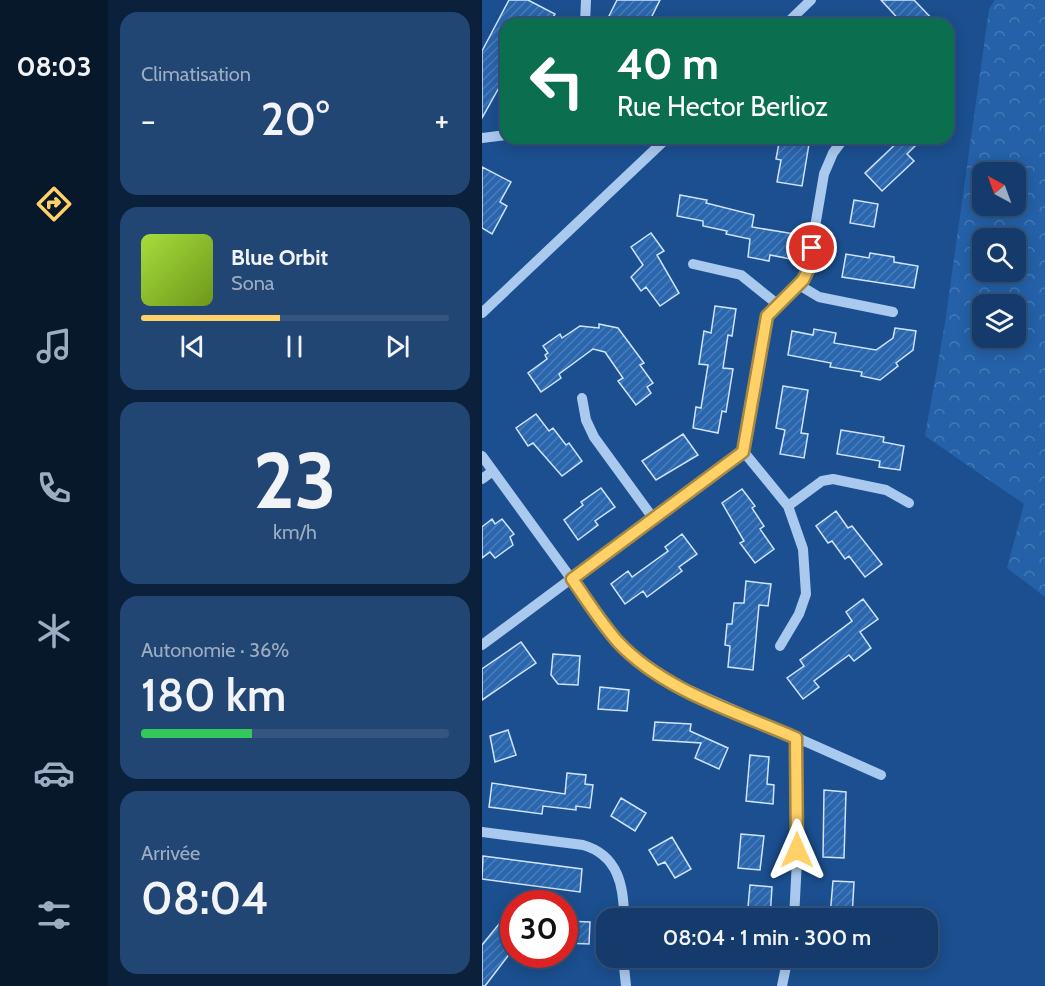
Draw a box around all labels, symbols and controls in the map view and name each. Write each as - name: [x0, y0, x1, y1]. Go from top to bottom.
- text: 40 m: [617, 38, 719, 90]
- icon: left: [518, 42, 596, 120]
- text: 08:03: [17, 50, 91, 83]
- text: Climatisation: [141, 62, 251, 86]
- text: Rue Hector Berlioz: [617, 90, 828, 123]
- text: 20°: [261, 92, 329, 146]
- text: −: [141, 100, 156, 140]
- text: +: [434, 100, 449, 140]
- north arrow: [972, 162, 1026, 216]
- map controls: [972, 162, 1026, 348]
- icon: directions: [33, 183, 75, 225]
- pin: [786, 222, 837, 273]
- button: search: [972, 228, 1026, 282]
- icon: arrive: [795, 231, 828, 264]
- text: Blue Orbit: [231, 244, 328, 271]
- text: Sona: [231, 271, 274, 295]
- button: layers: [972, 294, 1026, 348]
- icon: music: [33, 325, 75, 367]
- icon: previous: [176, 330, 209, 363]
- icon: pause: [278, 330, 311, 363]
- icon: next: [381, 330, 414, 363]
- text: 23: [253, 433, 337, 528]
- icon: phone: [33, 467, 75, 509]
- text: km/h: [273, 520, 317, 544]
- icon: climate: [33, 610, 75, 652]
- text: Autonomie · 36%: [141, 638, 289, 662]
- text: 180 km: [141, 668, 286, 722]
- icon: car: [33, 752, 75, 794]
- position arrow: [765, 818, 829, 882]
- text: Arrivée: [141, 841, 200, 865]
- text: 08:04: [141, 871, 269, 925]
- speed limit sign: 30: [500, 890, 578, 968]
- icon: filters: [33, 894, 75, 936]
- text: 08:04 · 1 min · 300 m: [663, 924, 871, 951]

